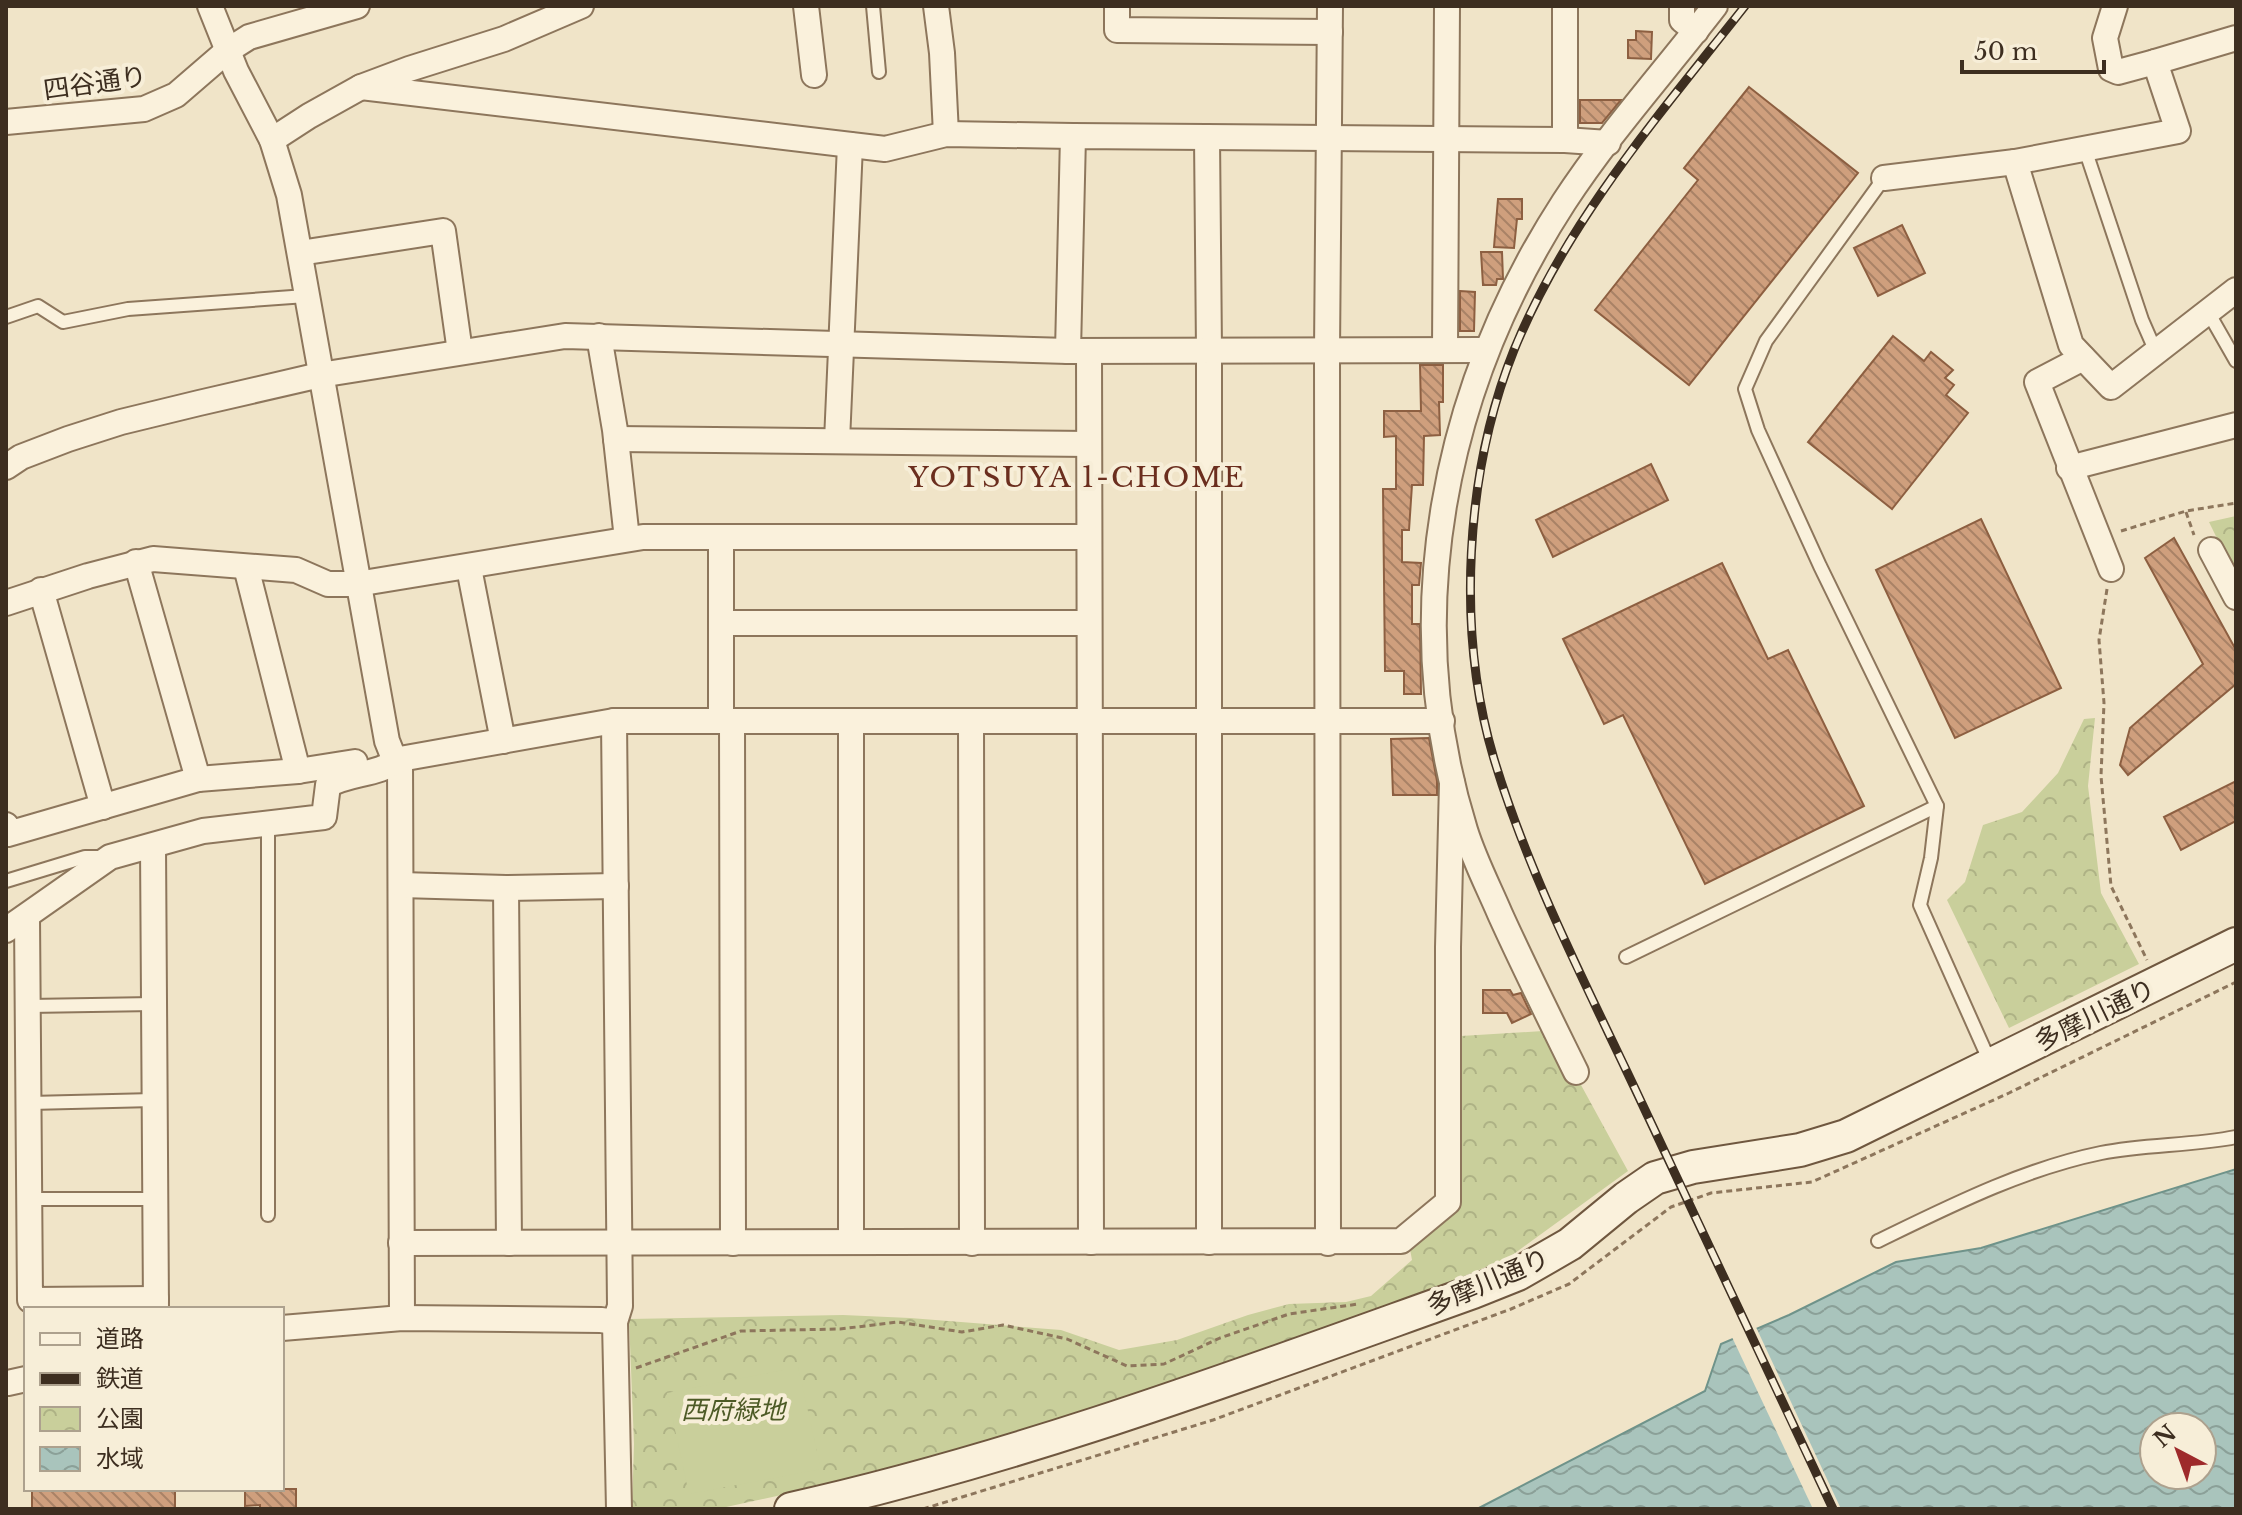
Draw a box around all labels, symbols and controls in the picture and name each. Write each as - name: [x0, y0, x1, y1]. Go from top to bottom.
- scale bar: [1962, 24, 2104, 74]
- text: 50 m: [1974, 37, 2038, 66]
- street label: 四谷通り: [41, 60, 149, 106]
- district label: YOTSUYA 1-CHOME: [907, 460, 1246, 495]
- street label: 多摩川通り: [2030, 972, 2160, 1058]
- street label: 多摩川通り: [1422, 1242, 1554, 1322]
- legend: [24, 1307, 284, 1491]
- text: 道路: [96, 1324, 144, 1353]
- text: 鉄道: [96, 1364, 144, 1393]
- park label: 西府緑地: [681, 1394, 788, 1426]
- text: 公園: [96, 1404, 144, 1433]
- north arrow: [2138, 1411, 2218, 1491]
- text: N: [2149, 1419, 2182, 1453]
- text: 水域: [96, 1444, 144, 1473]

